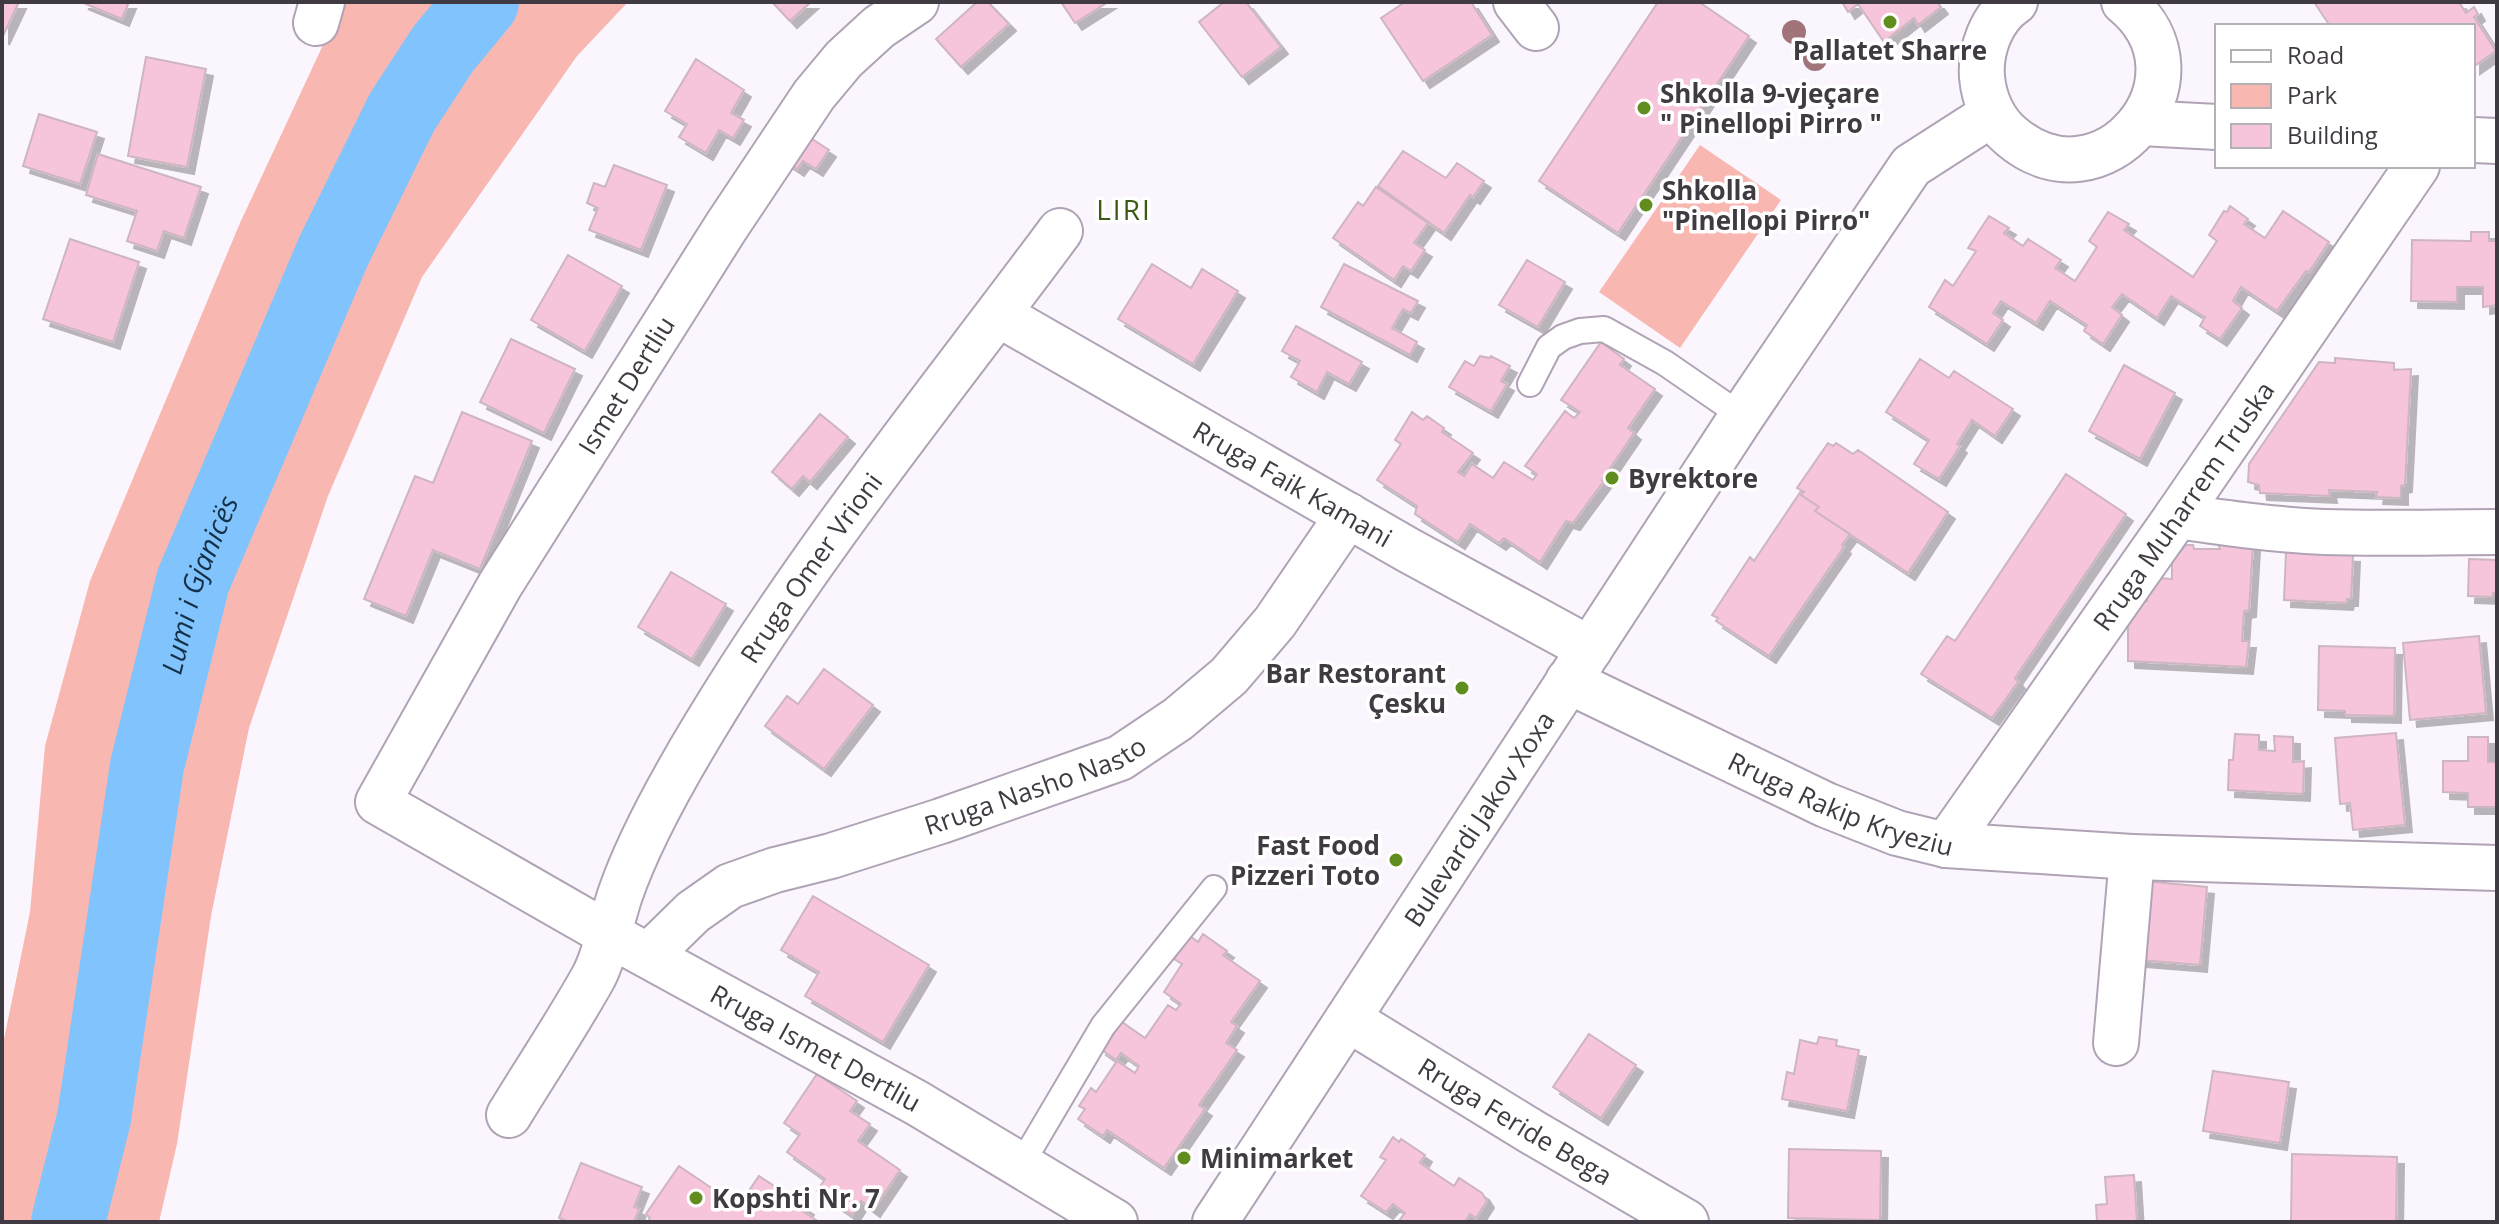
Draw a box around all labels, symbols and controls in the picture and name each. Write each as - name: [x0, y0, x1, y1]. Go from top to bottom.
- marker: Pallatet Sharre: [1881, 13, 1899, 31]
- legend: [2215, 24, 2475, 168]
- place label: Pallatet Sharre: [1793, 32, 1987, 68]
- text: Road: [2287, 38, 2344, 71]
- place label: Shkolla 9-vjeçare " Pinellopi Pirro ": [1660, 75, 1882, 141]
- text: Park: [2287, 78, 2338, 111]
- marker: Shkolla 9-vjeçare " Pinellopi Pirro ": [1635, 99, 1653, 117]
- text: Building: [2287, 118, 2378, 151]
- place label: Shkolla "Pinellopi Pirro": [1662, 172, 1870, 238]
- district label: LIRI: [1096, 190, 1152, 228]
- marker: Shkolla "Pinellopi Pirro": [1637, 196, 1655, 214]
- street label: Ismet Dertliu: [569, 309, 683, 461]
- street label: Rruga Muharrem Truska: [2084, 374, 2282, 638]
- street label: Rruga Faik Kamani: [1186, 412, 1399, 555]
- place label: Byrektore: [1628, 460, 1758, 496]
- street label: Rruga Omer Vrioni: [731, 465, 890, 670]
- marker: Byrektore: [1603, 469, 1621, 487]
- water label: Lumi i Gjanicës: [152, 489, 246, 678]
- place label: Bar Restorant Çesku: [1266, 655, 1446, 721]
- marker: Bar Restorant Çesku: [1453, 679, 1471, 697]
- street label: Bulevardi Jakov Xoxa: [1395, 704, 1562, 933]
- street label: Rruga Nasho Nasto: [920, 728, 1153, 843]
- street label: Rruga Rakip Kryeziu: [1722, 743, 1957, 864]
- place label: Fast Food Pizzeri Toto: [1230, 827, 1380, 893]
- marker: Fast Food Pizzeri Toto: [1387, 851, 1405, 869]
- street label: Rruga Ismet Dertliu: [704, 975, 928, 1120]
- street label: Rruga Feride Bega: [1412, 1049, 1619, 1193]
- place label: Minimarket: [1200, 1140, 1353, 1176]
- marker: Minimarket: [1175, 1149, 1193, 1167]
- place label: Kopshti Nr. 7: [712, 1180, 880, 1216]
- marker: Kopshti Nr. 7: [687, 1189, 705, 1207]

